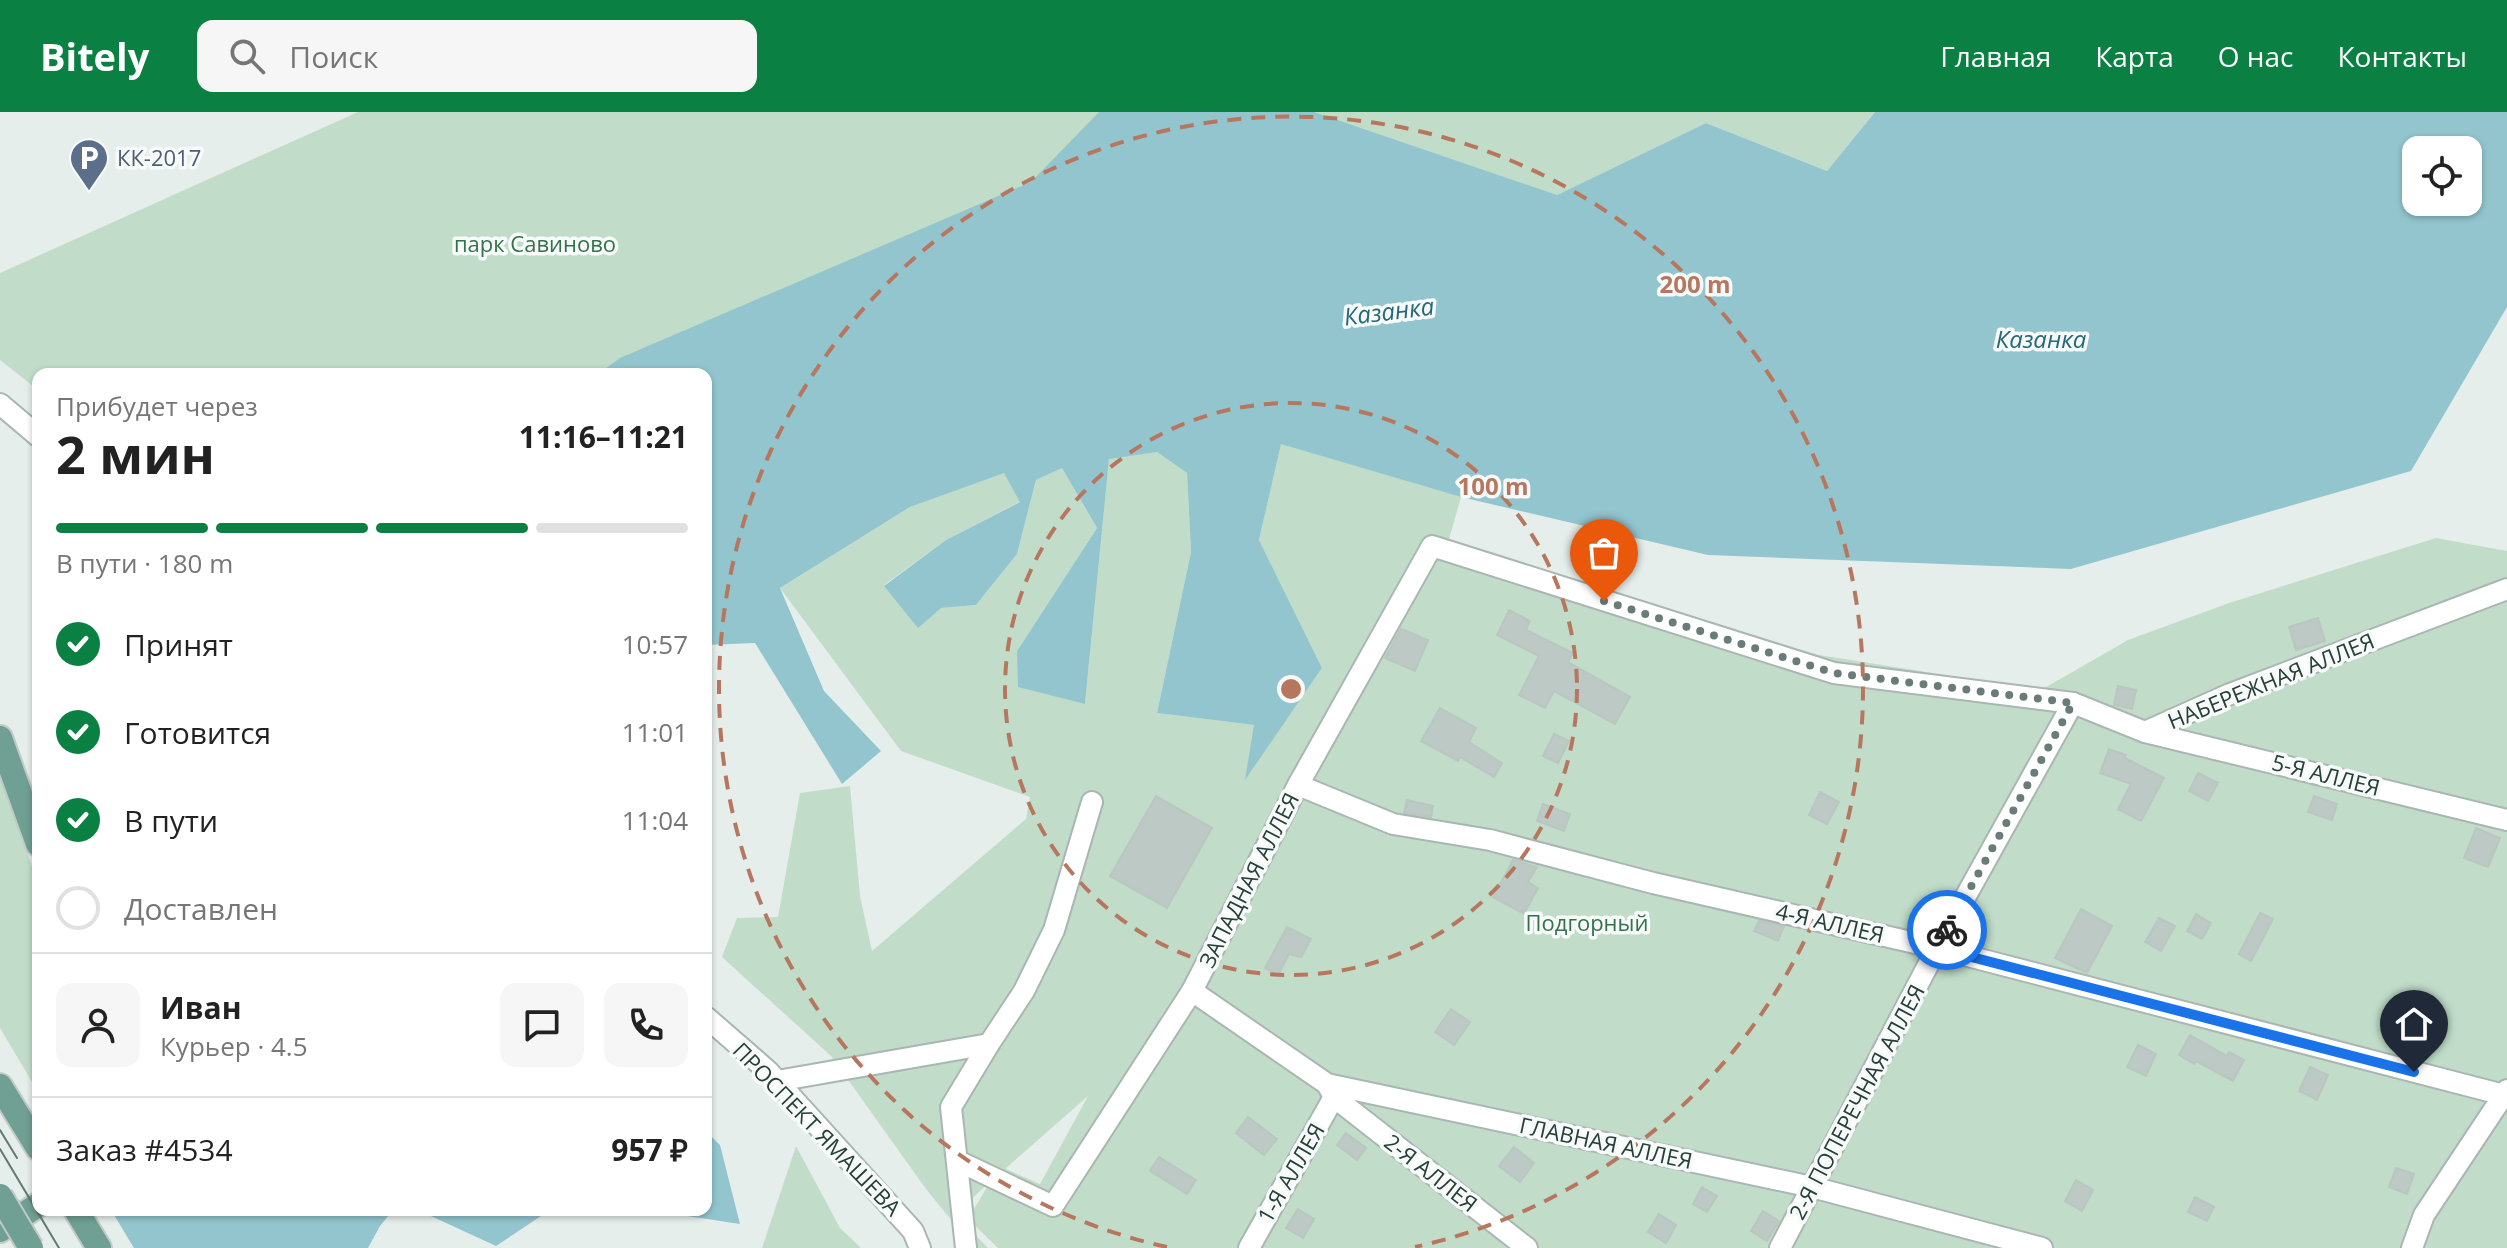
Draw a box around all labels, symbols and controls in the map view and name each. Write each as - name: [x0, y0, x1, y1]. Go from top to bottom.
- search box: [197, 20, 757, 92]
- text: Bitely: [40, 30, 149, 82]
- icon: search: [225, 34, 269, 78]
- text: Поиск: [289, 36, 378, 77]
- text: Главная: [1940, 37, 2051, 75]
- text: Карта: [2095, 37, 2174, 75]
- text: О нас: [2218, 37, 2293, 75]
- text: Контакты: [2337, 37, 2467, 75]
- map controls: [2402, 136, 2482, 216]
- button: locate: [2402, 136, 2482, 216]
- parking icon: КК-2017: [68, 137, 110, 192]
- place label: КК-2017: [117, 142, 201, 172]
- park label: парк Савиново: [454, 228, 616, 258]
- text: 200 m: [1660, 267, 1730, 300]
- water label: Казанка: [1342, 289, 1436, 332]
- water label: Казанка: [1996, 322, 2087, 355]
- text: Прибудет через: [56, 388, 258, 424]
- text: 11:16–11:21: [519, 416, 688, 457]
- text: 2 мин: [56, 418, 215, 489]
- text: 100 m: [1458, 469, 1528, 502]
- pin: [1570, 519, 1638, 601]
- icon: bag: [1582, 531, 1626, 575]
- text: В пути · 180 m: [56, 545, 233, 581]
- icon: check: [56, 622, 100, 666]
- text: Принят: [124, 624, 233, 665]
- street label: НАБЕРЕЖНАЯ АЛЛЕЯ: [2163, 625, 2378, 735]
- text: 10:57: [622, 626, 688, 662]
- centre of rings: [1277, 675, 1305, 703]
- icon: check: [56, 710, 100, 754]
- text: Готовится: [124, 712, 271, 753]
- text: 11:01: [622, 714, 688, 750]
- street label: 5-Я АЛЛЕЯ: [2269, 746, 2383, 802]
- street label: ЗАПАДНАЯ АЛЛЕЯ: [1191, 787, 1305, 972]
- icon: check: [56, 798, 100, 842]
- text: В пути: [124, 800, 218, 841]
- text: 11:04: [622, 802, 688, 838]
- text: Доставлен: [124, 888, 278, 929]
- courier: [1907, 890, 1987, 970]
- street label: 4-Я АЛЛЕЯ: [1773, 895, 1887, 949]
- park label: Подгорный: [1526, 907, 1648, 937]
- icon: bike: [1925, 908, 1969, 952]
- street label: 2-Я ПОПЕРЕЧНАЯ АЛЛЕЯ: [1781, 979, 1931, 1224]
- button: person: [56, 983, 140, 1067]
- button: chat: [500, 983, 584, 1067]
- button: phone: [604, 983, 688, 1067]
- text: Иван: [160, 987, 242, 1028]
- pin: [2380, 990, 2448, 1072]
- icon: home: [2392, 1002, 2436, 1046]
- text: Курьер · 4.5: [160, 1028, 308, 1064]
- street label: ПРОСПЕКТ ЯМАШЕВА: [727, 1035, 909, 1222]
- street label: ГЛАВНАЯ АЛЛЕЯ: [1517, 1109, 1695, 1175]
- street label: 1-Я АЛЛЕЯ: [1250, 1117, 1331, 1228]
- street label: 2-Я АЛЛЕЯ: [1379, 1126, 1484, 1218]
- text: Заказ #4534: [56, 1129, 233, 1170]
- text: 957 ₽: [611, 1129, 688, 1170]

